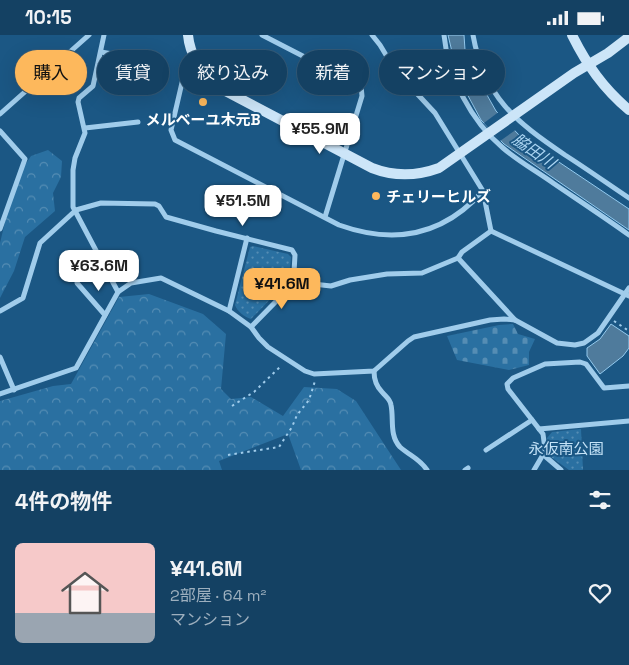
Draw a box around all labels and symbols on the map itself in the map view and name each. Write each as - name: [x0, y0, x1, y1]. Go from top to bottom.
- marker: メルベーユ木元B: [197, 96, 209, 108]
- place label: メルベーユ木元B: [146, 110, 261, 129]
- pin: ¥55.9M: [279, 113, 361, 155]
- water label: 脇田川: [508, 129, 561, 175]
- pin: ¥51.5M: [202, 185, 284, 227]
- place label: チェリーヒルズ: [386, 187, 491, 206]
- marker: チェリーヒルズ: [370, 190, 382, 202]
- pin: ¥63.6M: [58, 249, 140, 292]
- pin: ¥41.6M: [241, 267, 323, 310]
- park label: 永仮南公園: [528, 439, 604, 458]

